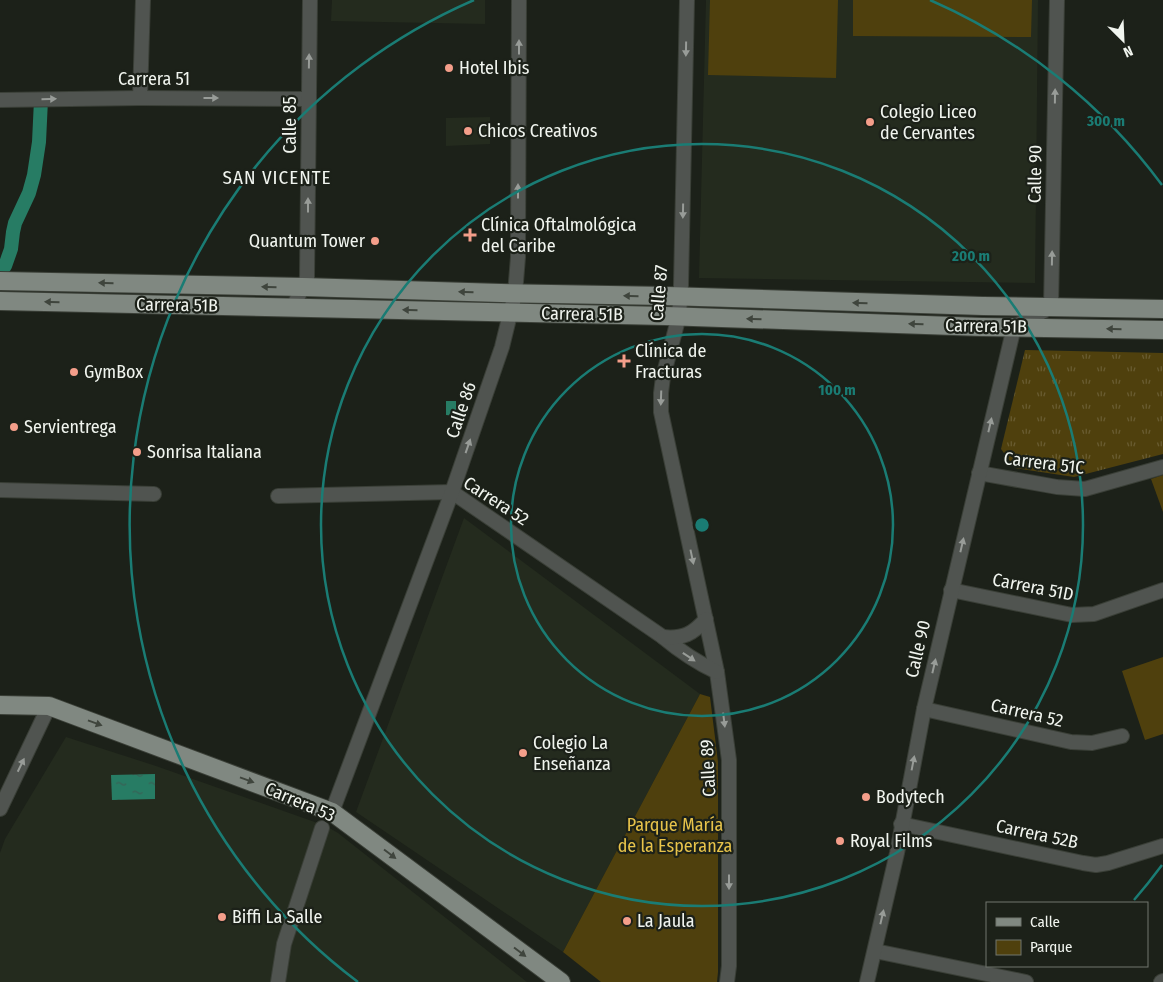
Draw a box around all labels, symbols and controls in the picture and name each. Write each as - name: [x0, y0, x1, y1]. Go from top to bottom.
- north arrow: [1098, 15, 1148, 65]
- one-way arrow: [515, 39, 523, 55]
- one-way arrow: [682, 41, 690, 57]
- text: N: [1121, 42, 1135, 61]
- one-way arrow: [306, 53, 314, 69]
- place label: Hotel Ibis: [459, 57, 530, 79]
- marker: Hotel Ibis: [443, 62, 455, 74]
- street label: Carrera 51: [118, 68, 190, 90]
- one-way arrow: [1051, 88, 1059, 104]
- one-way arrow: [203, 94, 219, 102]
- one-way arrow: [41, 95, 57, 103]
- street label: Calle 85: [279, 96, 301, 154]
- place label: Colegio Liceo de Cervantes: [880, 101, 977, 144]
- text: 300 m: [1086, 112, 1125, 130]
- marker: Colegio Liceo de Cervantes: [864, 116, 876, 128]
- place label: Chicos Creativos: [478, 120, 598, 142]
- marker: Chicos Creativos: [462, 125, 474, 137]
- street label: Calle 90: [1023, 145, 1047, 203]
- district label: SAN VICENTE: [223, 166, 331, 189]
- one-way arrow: [514, 183, 522, 199]
- one-way arrow: [304, 196, 312, 212]
- one-way arrow: [678, 203, 686, 219]
- place label: Clínica Oftalmológica del Caribe: [481, 214, 637, 257]
- marker: Clínica Oftalmológica del Caribe: [463, 228, 477, 242]
- place label: Quantum Tower: [249, 230, 366, 252]
- marker: Quantum Tower: [369, 235, 381, 247]
- text: 200 m: [951, 247, 990, 265]
- one-way arrow: [1048, 250, 1056, 266]
- street label: Calle 87: [646, 264, 672, 322]
- one-way arrow: [98, 279, 114, 287]
- one-way arrow: [260, 283, 276, 291]
- one-way arrow: [458, 288, 474, 296]
- one-way arrow: [623, 292, 639, 300]
- street label: Carrera 51B: [136, 293, 218, 317]
- one-way arrow: [44, 298, 60, 306]
- one-way arrow: [851, 298, 867, 306]
- street label: Carrera 51B: [541, 302, 623, 326]
- one-way arrow: [401, 306, 417, 314]
- street label: Carrera 51B: [945, 314, 1027, 338]
- one-way arrow: [745, 315, 761, 323]
- one-way arrow: [908, 320, 924, 328]
- one-way arrow: [1106, 325, 1122, 333]
- place label: Clínica de Fracturas: [635, 340, 706, 383]
- marker: Clínica de Fracturas: [617, 354, 631, 368]
- place label: GymBox: [84, 361, 143, 383]
- marker: GymBox: [68, 366, 80, 378]
- street label: Calle 86: [441, 379, 481, 441]
- text: 100 m: [818, 381, 856, 399]
- one-way arrow: [657, 390, 665, 406]
- place label: Servientrega: [24, 416, 117, 438]
- one-way arrow: [986, 418, 994, 433]
- marker: Servientrega: [8, 421, 20, 433]
- one-way arrow: [464, 438, 472, 453]
- place label: Sonrisa Italiana: [147, 441, 262, 463]
- marker: Sonrisa Italiana: [131, 446, 143, 458]
- street label: Carrera 51C: [1002, 447, 1086, 479]
- street label: Carrera 52: [459, 472, 533, 530]
- centre of rings: [693, 516, 711, 534]
- one-way arrow: [958, 538, 966, 553]
- one-way arrow: [688, 549, 696, 564]
- street label: Carrera 51D: [990, 568, 1076, 606]
- street label: Calle 90: [901, 618, 935, 680]
- one-way arrow: [682, 652, 696, 662]
- one-way arrow: [930, 658, 938, 673]
- street label: Carrera 52: [989, 694, 1065, 732]
- one-way arrow: [720, 712, 728, 728]
- one-way arrow: [88, 719, 103, 727]
- place label: Colegio La Enseñanza: [533, 732, 611, 775]
- street label: Calle 89: [696, 739, 720, 797]
- marker: Colegio La Enseñanza: [517, 747, 529, 759]
- one-way arrow: [910, 754, 918, 770]
- one-way arrow: [18, 758, 26, 772]
- one-way arrow: [240, 776, 255, 784]
- street label: Carrera 53: [262, 777, 338, 827]
- place label: Bodytech: [876, 786, 945, 808]
- marker: Bodytech: [860, 791, 872, 803]
- park label: Parque María de la Esperanza: [618, 814, 733, 857]
- street label: Carrera 52B: [994, 815, 1080, 853]
- place label: Royal Films: [850, 830, 933, 852]
- marker: Royal Films: [834, 835, 846, 847]
- one-way arrow: [383, 849, 397, 859]
- one-way arrow: [725, 875, 733, 891]
- legend: [986, 902, 1148, 967]
- place label: Biffi La Salle: [232, 906, 322, 928]
- place label: La Jaula: [637, 910, 695, 932]
- one-way arrow: [878, 910, 886, 925]
- marker: Biffi La Salle: [216, 911, 228, 923]
- text: Calle: [1030, 913, 1060, 931]
- marker: La Jaula: [621, 915, 633, 927]
- text: Parque: [1030, 938, 1073, 956]
- one-way arrow: [513, 946, 526, 957]

